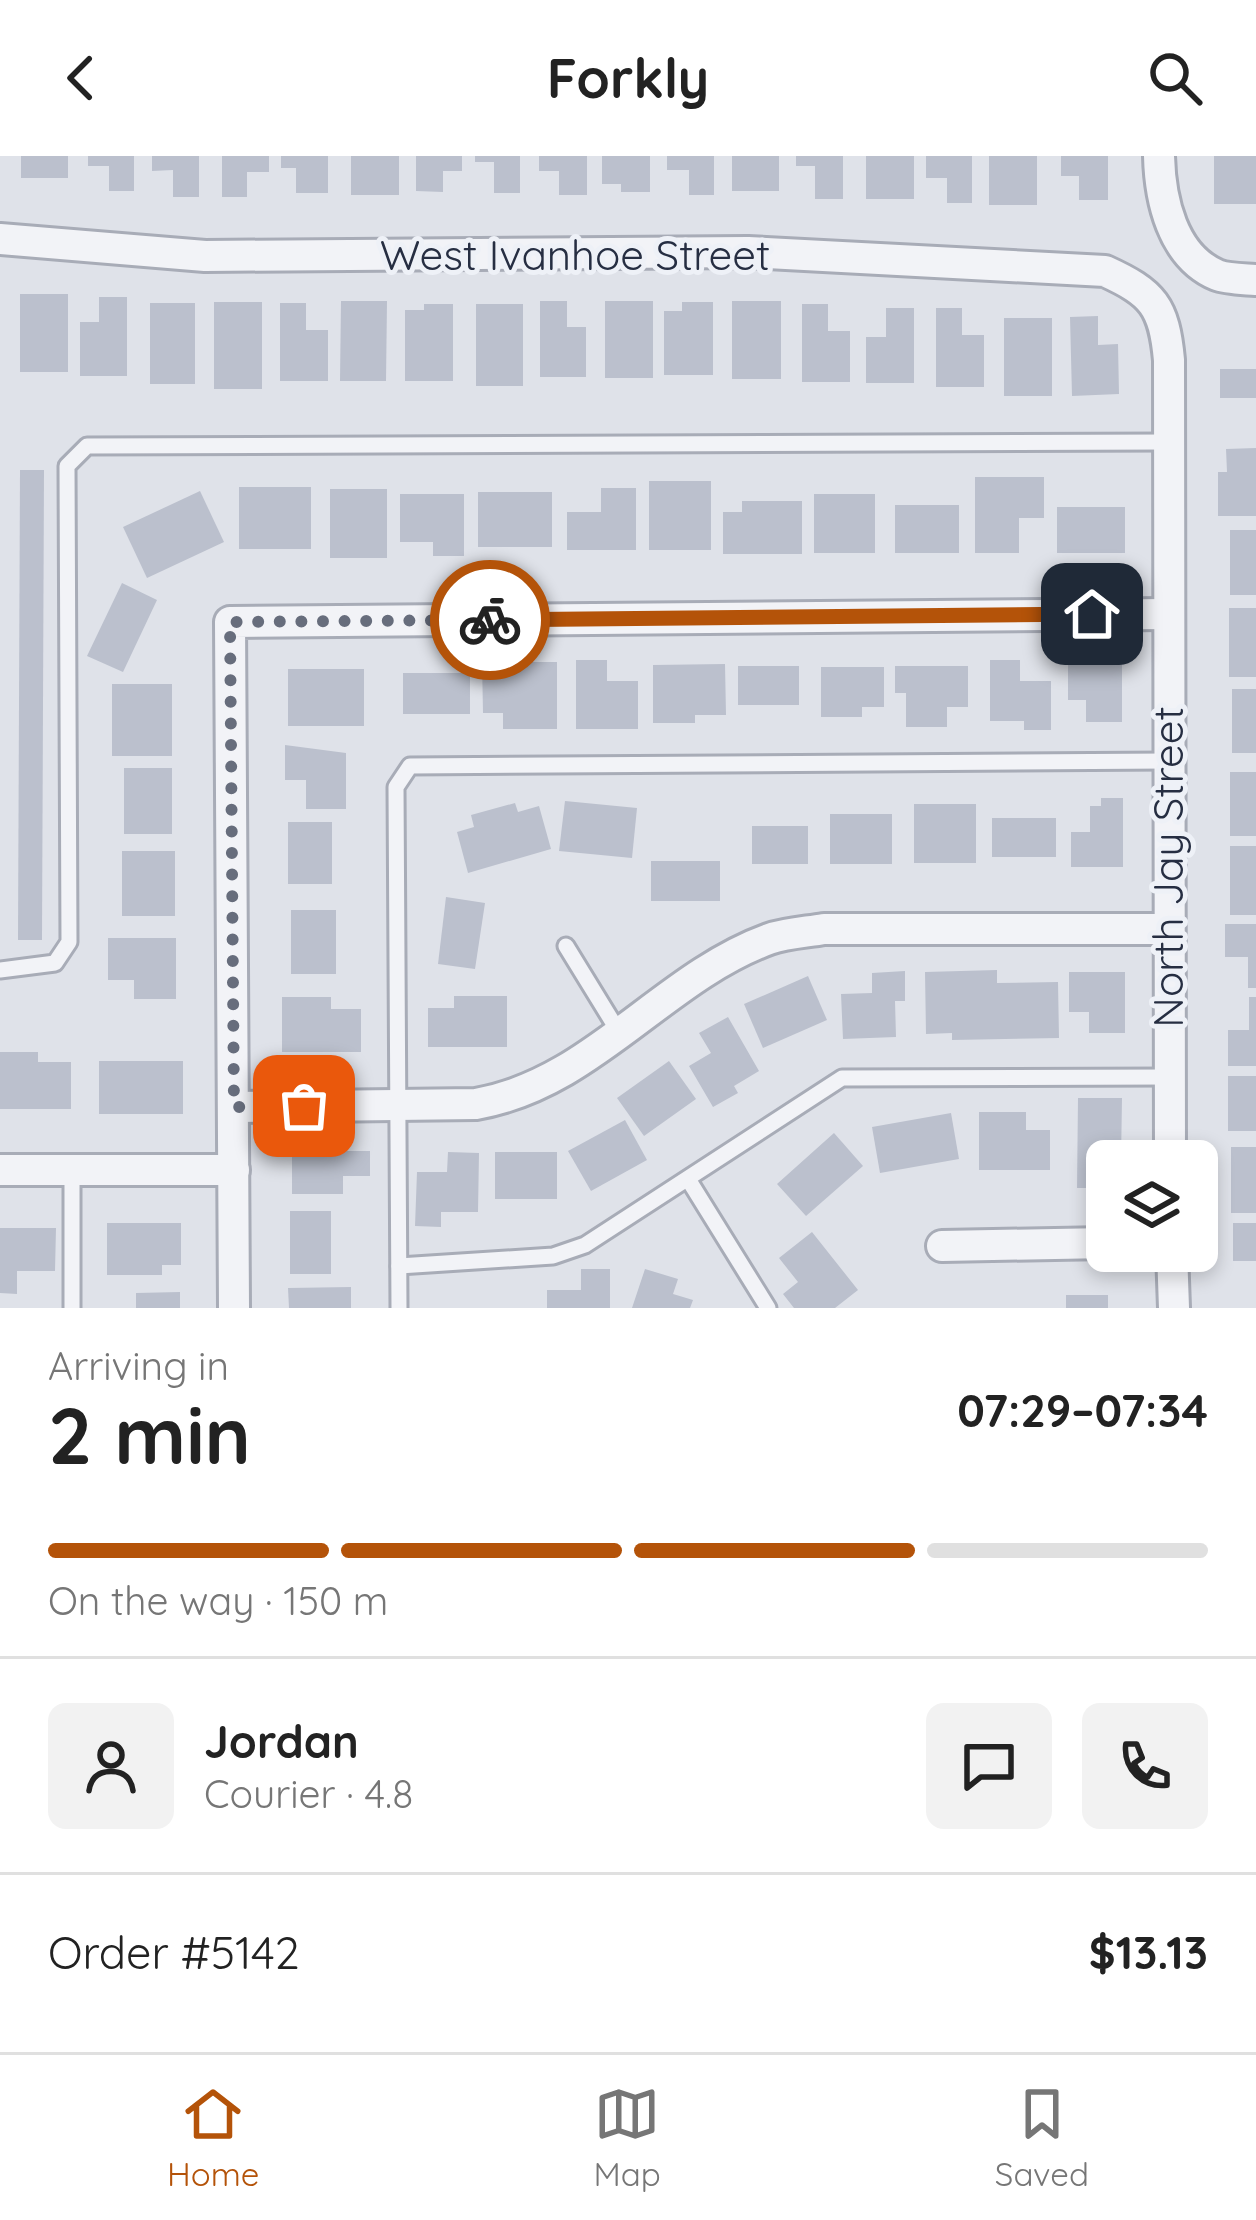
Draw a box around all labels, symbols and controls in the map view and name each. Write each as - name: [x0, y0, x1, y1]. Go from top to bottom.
- text: Forkly: [547, 44, 709, 112]
- icon: back: [48, 45, 114, 111]
- icon: search: [1142, 45, 1208, 111]
- street label: West Ivanhoe Street: [380, 228, 770, 281]
- courier: [430, 560, 550, 680]
- pin: [1041, 563, 1143, 665]
- icon: home: [1059, 581, 1125, 647]
- icon: bike: [457, 587, 523, 653]
- street label: North Jay Street: [1141, 706, 1194, 1028]
- pin: [253, 1055, 355, 1157]
- icon: bag: [271, 1073, 337, 1139]
- map controls: [1086, 1140, 1218, 1272]
- button: layers: [1086, 1140, 1218, 1272]
- text: Arriving in: [48, 1341, 229, 1390]
- text: 07:29–07:34: [957, 1382, 1208, 1438]
- text: 2 min: [48, 1386, 251, 1484]
- text: On the way · 150 m: [48, 1576, 388, 1625]
- button: person: [48, 1703, 174, 1829]
- button: chat: [926, 1703, 1052, 1829]
- button: phone: [1082, 1703, 1208, 1829]
- text: Jordan: [204, 1713, 359, 1769]
- text: Courier · 4.8: [204, 1769, 413, 1818]
- text: Order #5142: [48, 1924, 300, 1980]
- text: $13.13: [1089, 1924, 1208, 1980]
- tab: Home: [167, 2081, 259, 2194]
- tab: Map: [594, 2081, 661, 2194]
- tab: Saved: [995, 2081, 1089, 2194]

